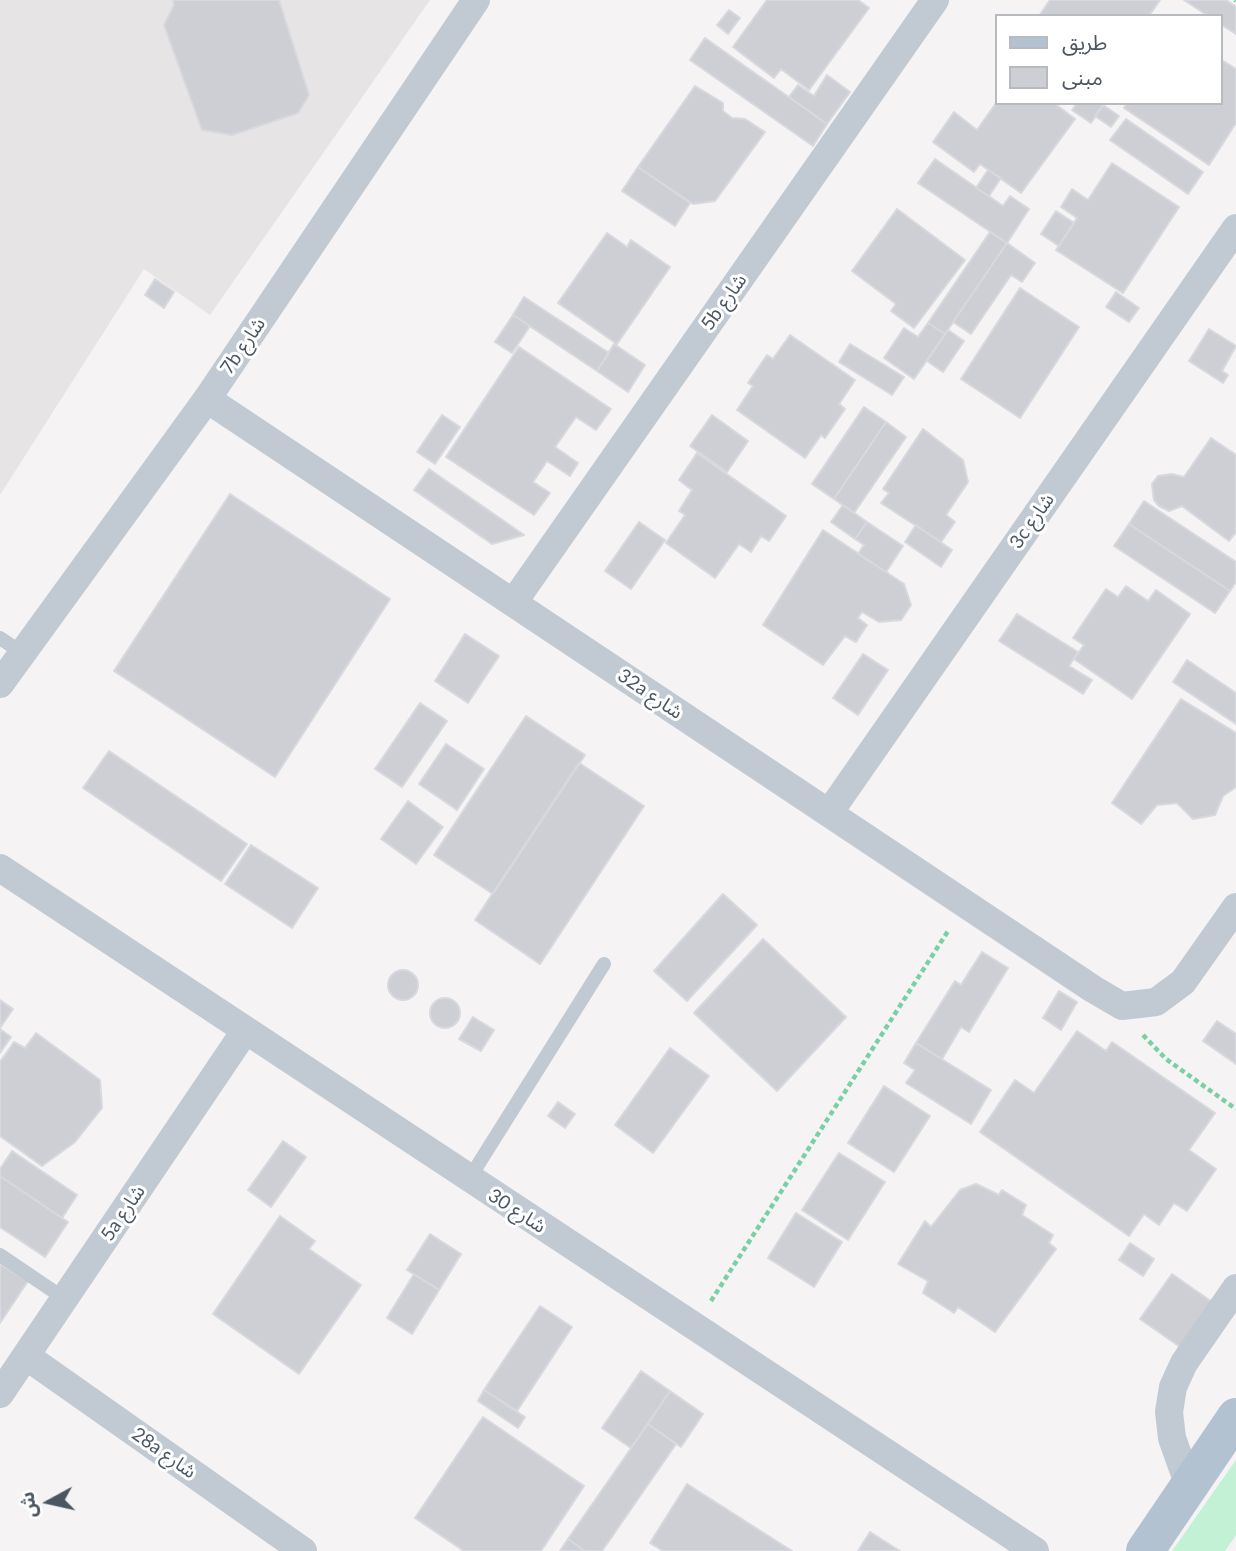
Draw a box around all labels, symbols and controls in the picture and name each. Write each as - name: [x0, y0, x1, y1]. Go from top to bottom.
- legend: [995, 14, 1222, 105]
- text: طريق: [1062, 29, 1107, 54]
- text: مبنى: [1062, 64, 1103, 89]
- street label: 5b شارع: [696, 269, 752, 335]
- street label: 7b شارع: [216, 313, 270, 379]
- street label: 3c شارع: [1005, 489, 1059, 553]
- street label: 32a شارع: [613, 664, 687, 724]
- street label: 5a شارع: [96, 1181, 150, 1245]
- street label: شارع 30: [484, 1184, 550, 1238]
- street label: 28a شارع: [127, 1423, 201, 1483]
- north arrow: [14, 1467, 84, 1537]
- text: ش: [15, 1491, 41, 1519]

